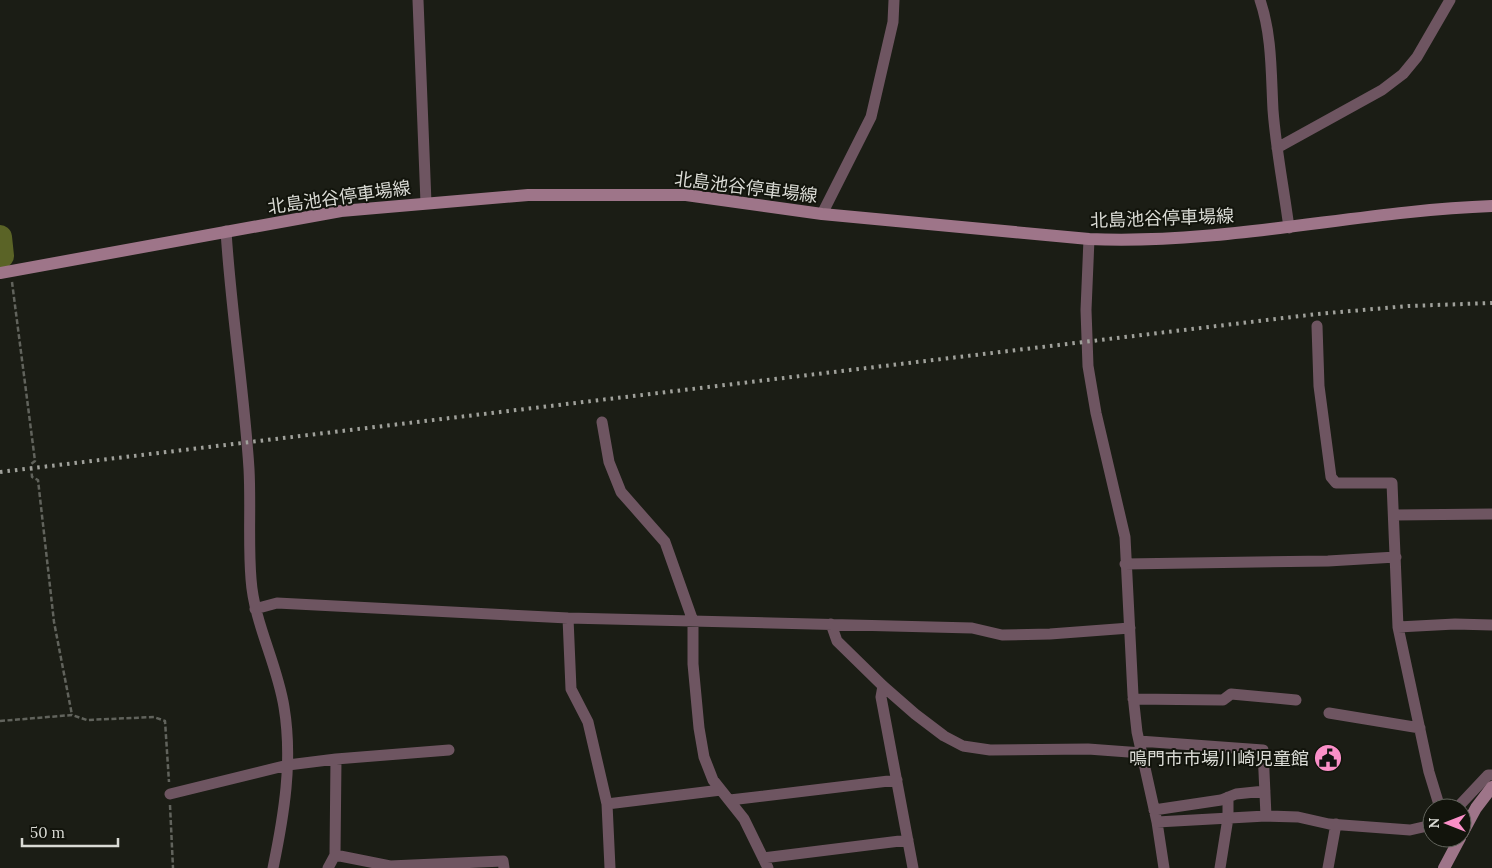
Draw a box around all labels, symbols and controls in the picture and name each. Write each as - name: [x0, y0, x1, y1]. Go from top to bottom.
- street label: 北島池谷停車場線: [673, 167, 819, 207]
- street label: 北島池谷停車場線: [266, 176, 412, 218]
- street label: 北島池谷停車場線: [1090, 204, 1234, 232]
- public building icon: 鳴門市市場川崎児童館: [1313, 743, 1343, 773]
- place label: 鳴門市市場川崎児童館: [1129, 747, 1309, 770]
- north arrow: [1422, 798, 1472, 848]
- scale bar: [22, 816, 119, 848]
- text: N: [1425, 817, 1443, 828]
- text: 50 m: [30, 823, 65, 842]

